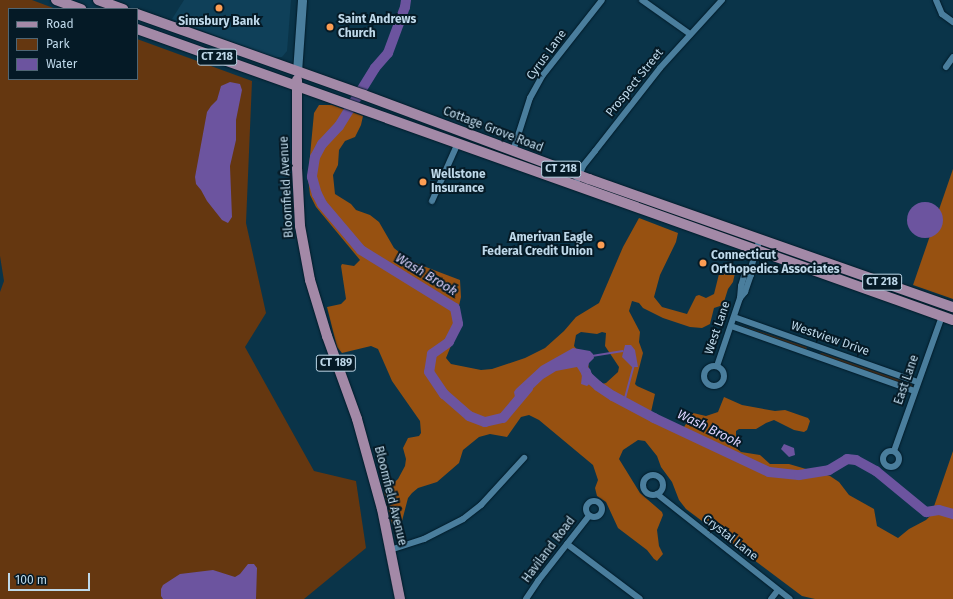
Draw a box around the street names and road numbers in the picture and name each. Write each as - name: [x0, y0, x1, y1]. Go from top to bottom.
- street label: Cyrus Lane: [524, 27, 570, 83]
- street label: Prospect Street: [603, 46, 667, 120]
- road number: CT 218: [197, 48, 237, 66]
- street label: Cottage Grove Road: [441, 104, 545, 156]
- street label: Bloomfield Avenue: [277, 136, 297, 238]
- road number: CT 218: [541, 160, 581, 178]
- road number: CT 218: [862, 273, 902, 291]
- street label: West Lane: [702, 299, 734, 357]
- street label: Westview Drive: [789, 319, 871, 359]
- street label: East Lane: [892, 353, 922, 407]
- road number: CT 189: [315, 354, 357, 372]
- street label: Bloomfield Avenue: [371, 445, 409, 547]
- street label: Crystal Lane: [700, 512, 760, 564]
- street label: Haviland Road: [520, 514, 578, 586]

